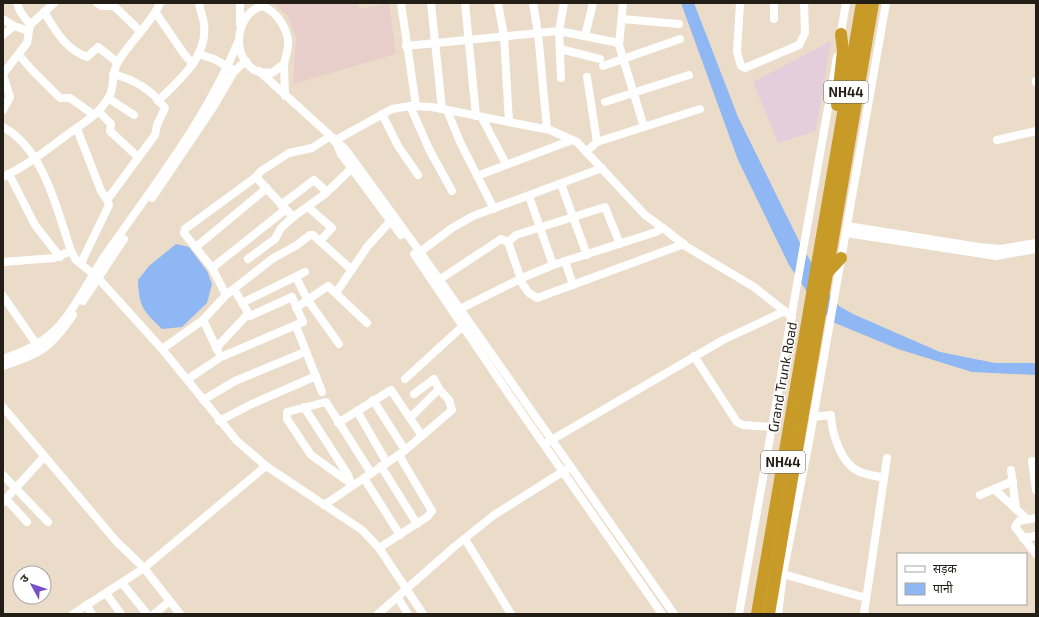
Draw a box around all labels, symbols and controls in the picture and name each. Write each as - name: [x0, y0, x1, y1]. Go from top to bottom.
- road number: NH44: [824, 81, 868, 103]
- street label: Grand Trunk Road: [764, 320, 800, 434]
- road number: NH44: [761, 451, 805, 473]
- legend: [897, 553, 1027, 605]
- text: सड़क: [933, 561, 958, 576]
- north arrow: [12, 565, 52, 605]
- text: उ: [17, 571, 31, 585]
- text: पानी: [933, 581, 954, 595]

